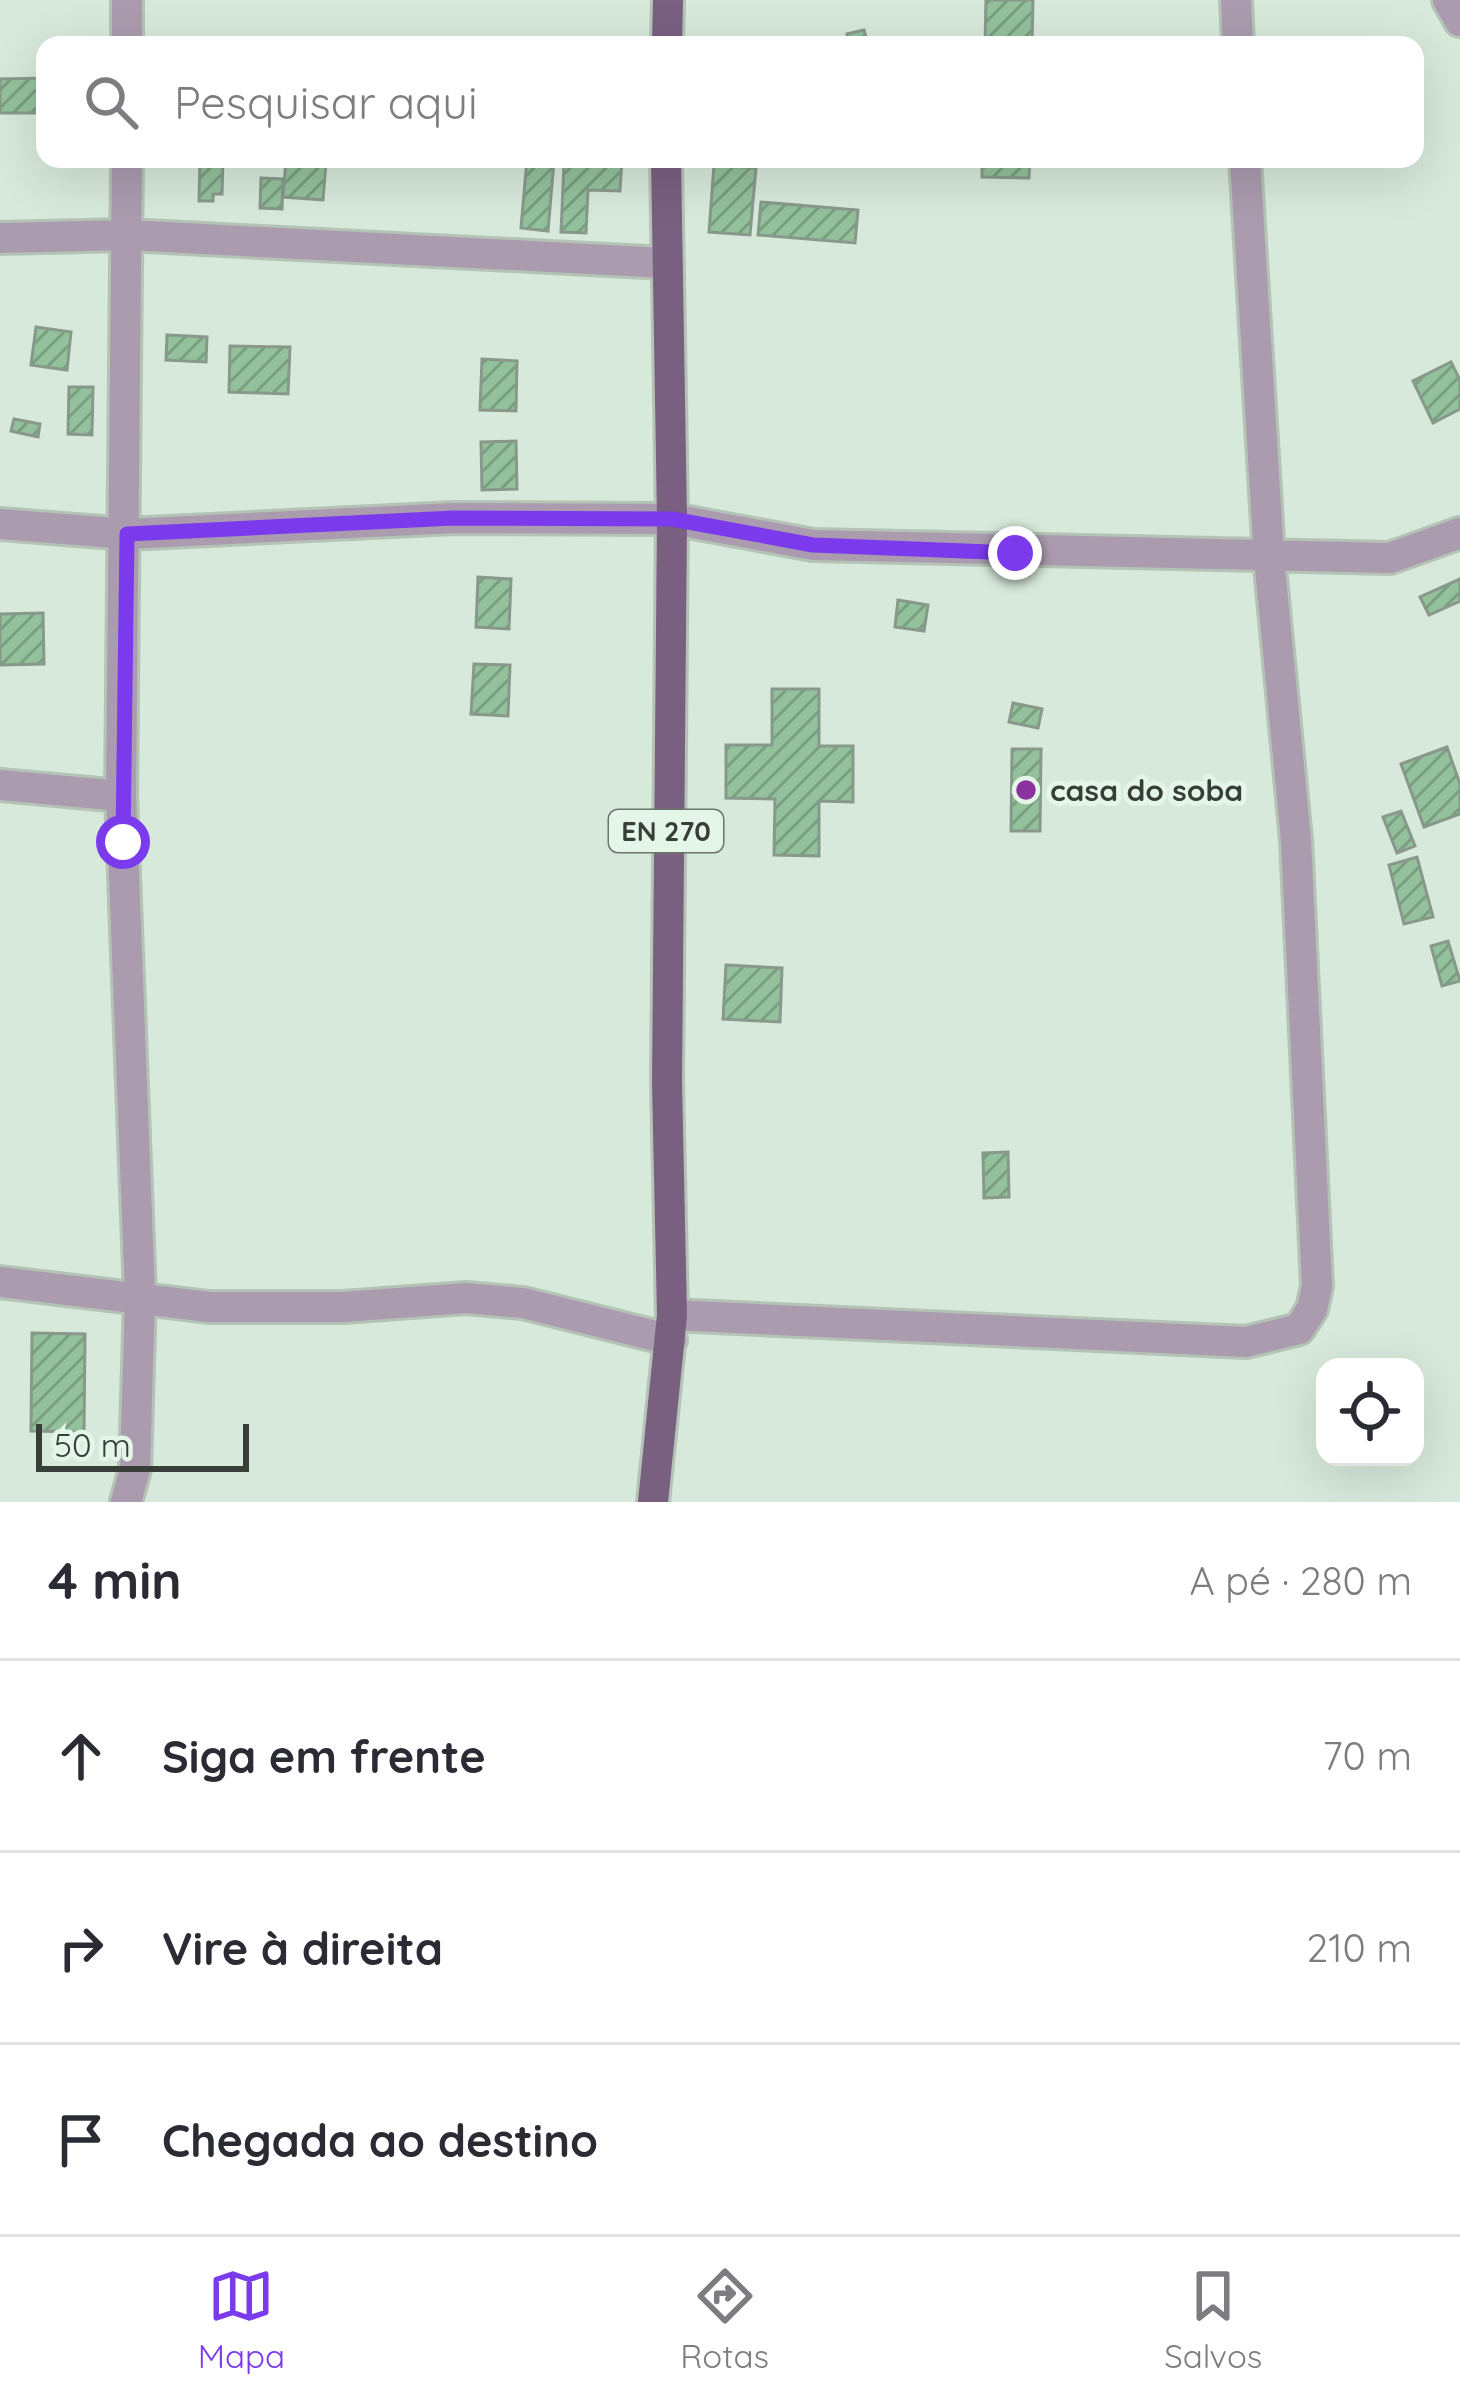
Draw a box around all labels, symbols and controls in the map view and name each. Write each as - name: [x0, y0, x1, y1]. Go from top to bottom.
- search box: [36, 36, 1424, 168]
- icon: search: [78, 69, 144, 135]
- text: Pesquisar aqui: [174, 74, 478, 130]
- route end: [988, 526, 1042, 580]
- place label: casa do soba: [1050, 771, 1243, 809]
- marker: casa do soba: [1013, 777, 1039, 803]
- road number: EN 270: [609, 810, 723, 852]
- route start: [96, 815, 150, 869]
- map controls: [1316, 1358, 1424, 1466]
- button: locate: [1316, 1358, 1424, 1466]
- scale bar: [36, 1418, 249, 1471]
- text: 50 m: [54, 1424, 131, 1465]
- text: 4 min: [48, 1548, 182, 1612]
- text: A pé · 280 m: [1189, 1556, 1412, 1605]
- icon: ahead: [48, 1723, 114, 1789]
- text: Siga em frente: [162, 1728, 486, 1784]
- text: 70 m: [1323, 1731, 1412, 1780]
- icon: right: [48, 1915, 114, 1981]
- text: Vire à direita: [162, 1920, 443, 1976]
- text: 210 m: [1307, 1923, 1412, 1972]
- icon: arrive: [48, 2107, 114, 2173]
- text: Chegada ao destino: [162, 2112, 598, 2168]
- tab: Mapa: [198, 2263, 285, 2376]
- tab: Rotas: [680, 2263, 769, 2376]
- tab: Salvos: [1164, 2263, 1262, 2376]

